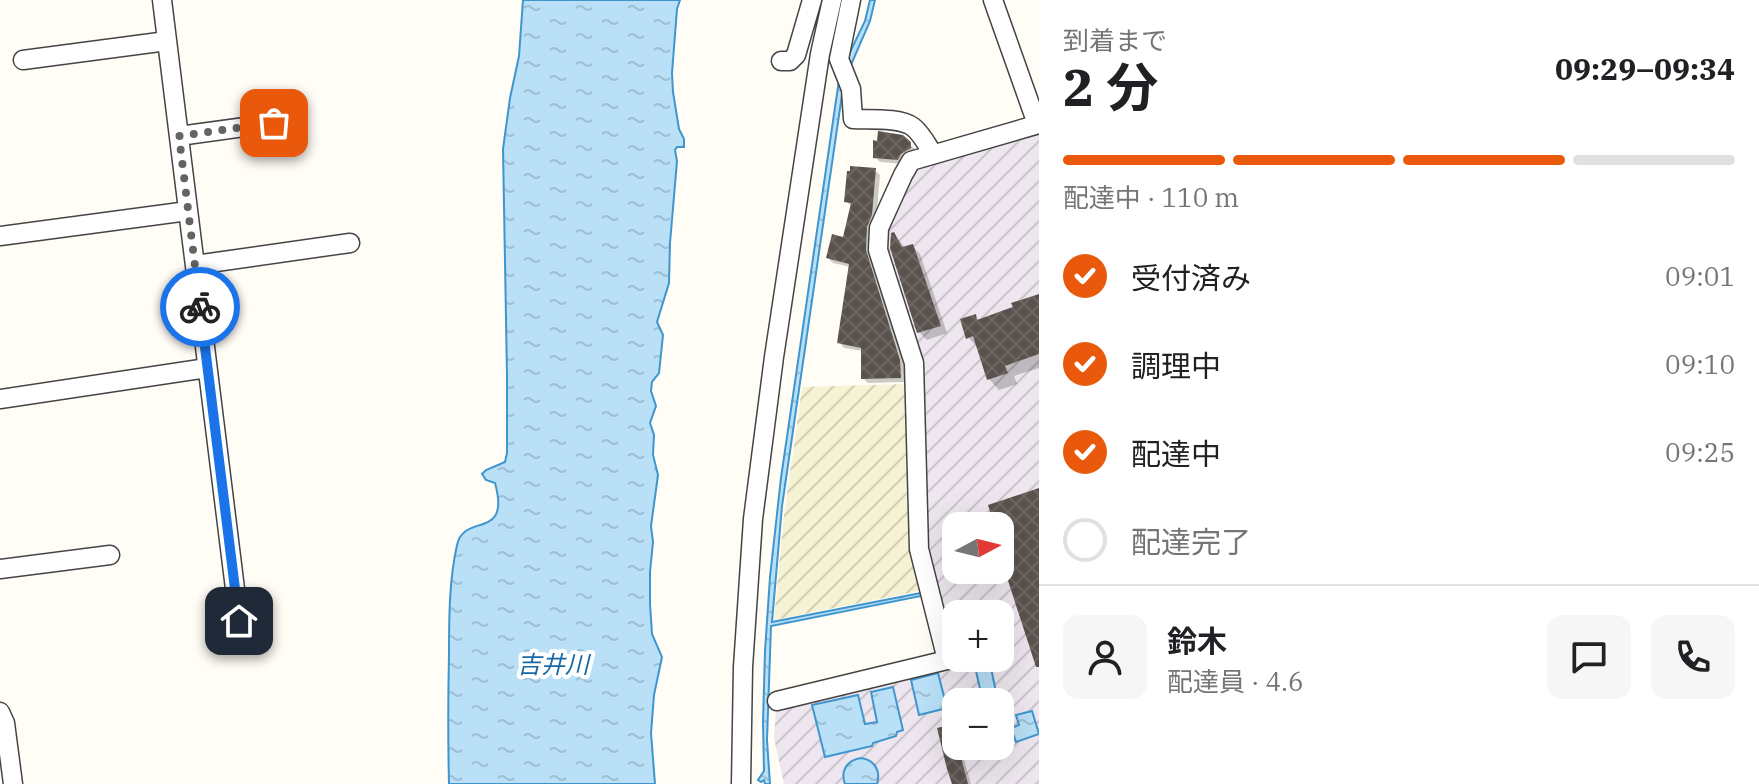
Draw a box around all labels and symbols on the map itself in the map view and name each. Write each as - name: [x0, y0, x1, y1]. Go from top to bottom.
- pin: [240, 89, 308, 157]
- courier: [160, 267, 240, 347]
- north arrow: [942, 512, 1014, 584]
- pin: [205, 587, 273, 655]
- water label: 吉井川: [517, 648, 592, 680]

